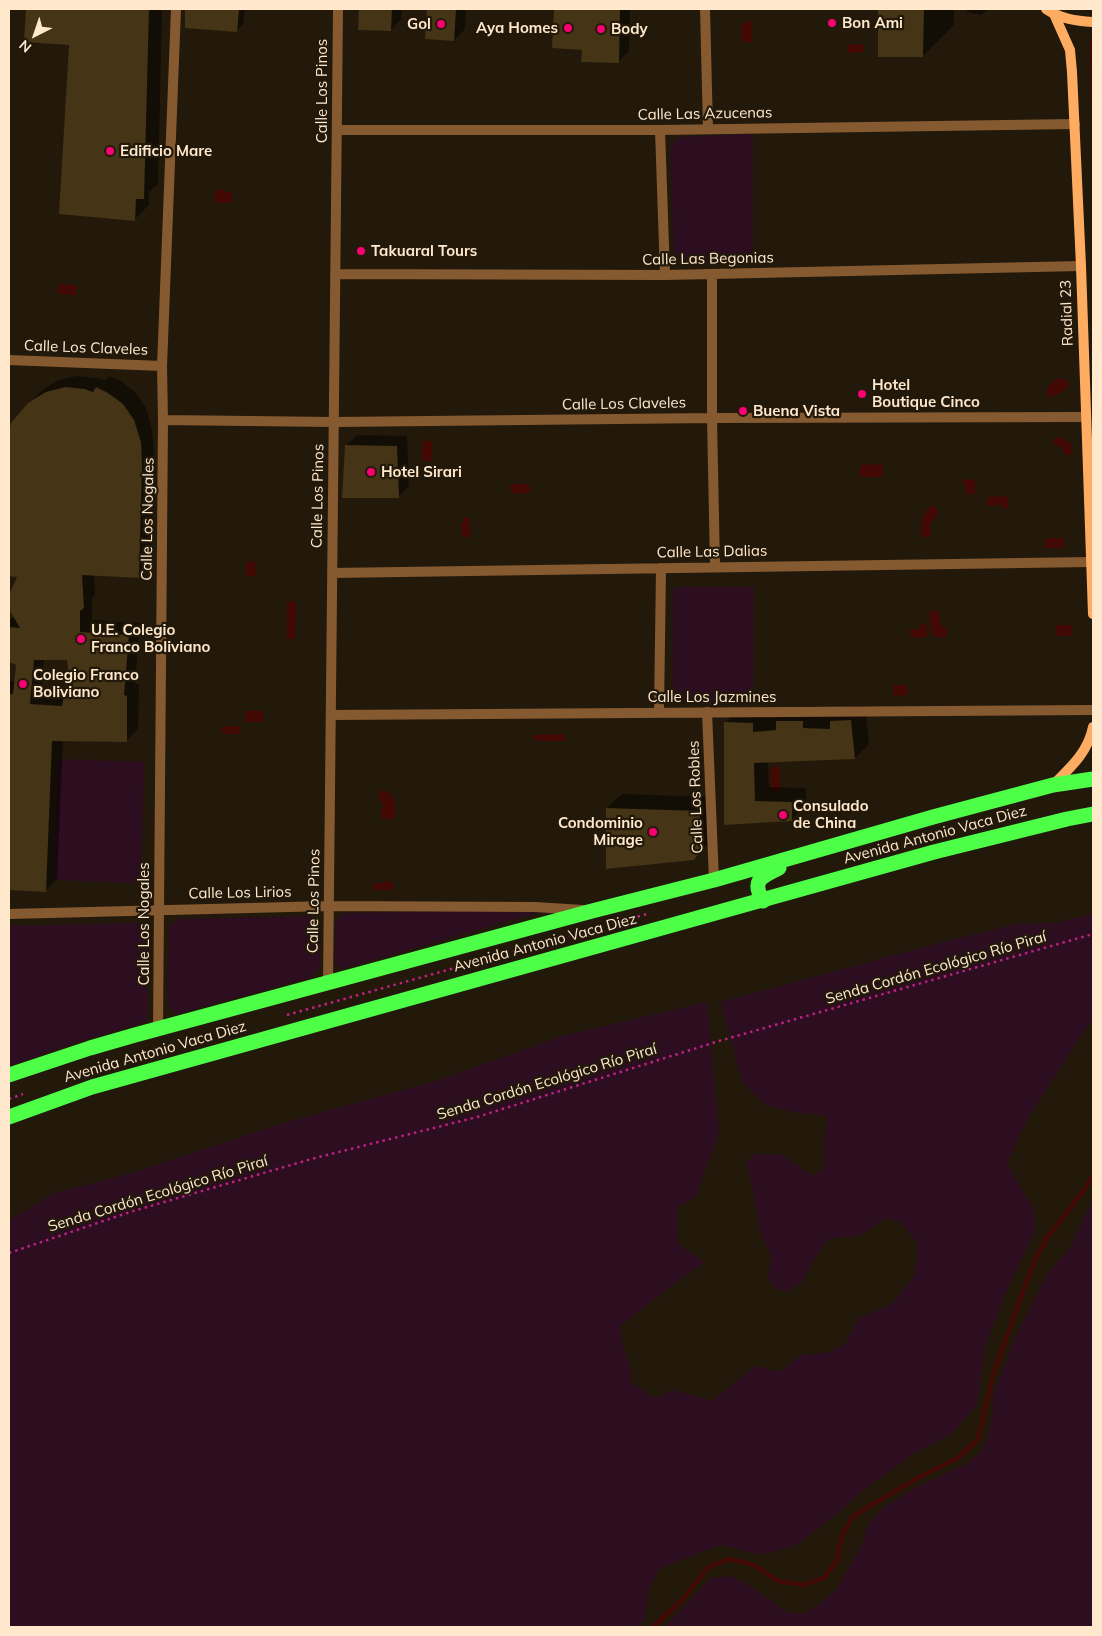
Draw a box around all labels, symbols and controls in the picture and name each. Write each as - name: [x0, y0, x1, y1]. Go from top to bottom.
- north arrow: [10, 10, 60, 60]
- place label: Bon Ami: [842, 14, 903, 32]
- place label: Gol: [407, 15, 431, 33]
- marker: Bon Ami: [826, 17, 838, 29]
- marker: Gol: [435, 18, 447, 30]
- place label: Aya Homes: [476, 19, 558, 37]
- place label: Body: [611, 20, 648, 38]
- marker: Aya Homes: [562, 22, 574, 34]
- marker: Body: [595, 23, 607, 35]
- text: N: [15, 36, 35, 57]
- street label: Calle Los Pinos: [313, 39, 331, 143]
- street label: Calle Las Azucenas: [637, 104, 773, 124]
- place label: Edificio Mare: [120, 142, 212, 160]
- marker: Edificio Mare: [104, 145, 116, 157]
- place label: Takuaral Tours: [371, 242, 477, 260]
- marker: Takuaral Tours: [355, 245, 367, 257]
- street label: Calle Las Begonias: [642, 249, 774, 269]
- street label: Radial 23: [1057, 280, 1077, 346]
- street label: Calle Los Claveles: [24, 337, 148, 359]
- place label: Hotel Boutique Cinco: [872, 376, 980, 411]
- marker: Hotel Boutique Cinco: [856, 388, 868, 400]
- street label: Calle Los Claveles: [562, 394, 686, 414]
- place label: Buena Vista: [753, 402, 840, 420]
- marker: Buena Vista: [737, 405, 749, 417]
- street label: Calle Los Pinos: [308, 444, 328, 548]
- street label: Calle Los Nogales: [138, 457, 158, 581]
- place label: Hotel Sirari: [381, 463, 462, 481]
- marker: Hotel Sirari: [365, 466, 377, 478]
- street label: Calle Las Dalias: [657, 542, 767, 562]
- place label: U.E. Colegio Franco Boliviano: [91, 621, 210, 656]
- marker: U.E. Colegio Franco Boliviano: [75, 633, 87, 645]
- place label: Colegio Franco Boliviano: [33, 666, 139, 701]
- marker: Colegio Franco Boliviano: [17, 678, 29, 690]
- street label: Calle Los Jazmines: [647, 688, 777, 706]
- street label: Calle Los Robles: [685, 740, 707, 854]
- place label: Consulado de China: [793, 797, 869, 832]
- street label: Avenida Antonio Vaca Diez: [841, 802, 1029, 868]
- marker: Consulado de China: [777, 809, 789, 821]
- place label: Condominio Mirage: [558, 814, 643, 849]
- marker: Condominio Mirage: [647, 826, 659, 838]
- street label: Calle Los Pinos: [304, 849, 324, 953]
- street label: Calle Los Nogales: [135, 862, 153, 986]
- street label: Calle Los Lirios: [188, 883, 292, 903]
- street label: Avenida Antonio Vaca Diez: [451, 910, 639, 976]
- street label: Senda Cordón Ecológico Río Piraí: [823, 928, 1049, 1008]
- street label: Avenida Antonio Vaca Diez: [62, 1017, 248, 1087]
- street label: Senda Cordón Ecológico Río Piraí: [435, 1040, 659, 1124]
- street label: Senda Cordón Ecológico Río Piraí: [46, 1152, 270, 1236]

